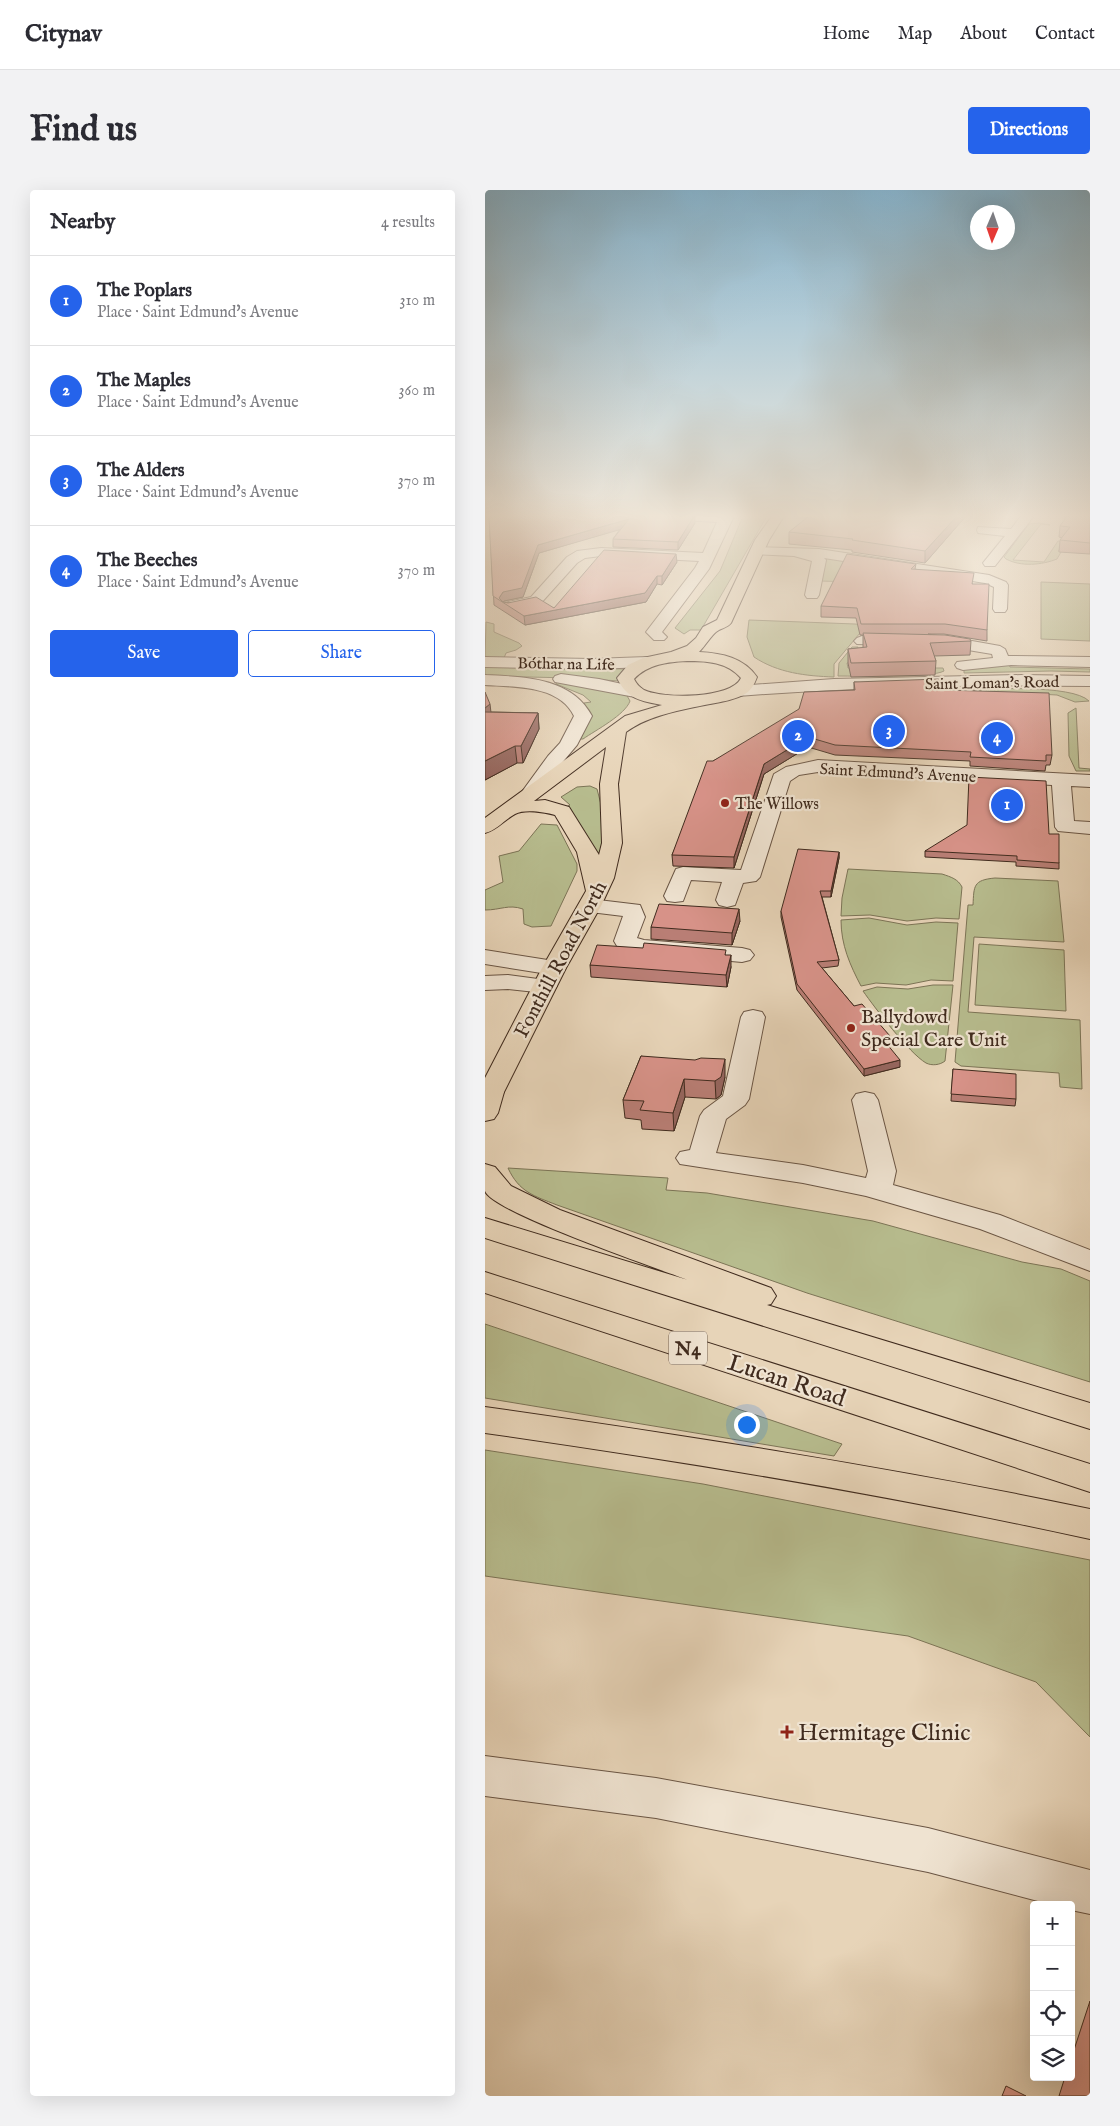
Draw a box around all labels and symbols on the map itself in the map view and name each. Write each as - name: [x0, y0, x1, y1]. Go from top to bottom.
- north arrow: [970, 205, 1015, 250]
- street label: Bóthar na Life: [517, 654, 615, 676]
- street label: Saint Loman's Road: [925, 673, 1060, 695]
- pin: 3: [873, 712, 905, 750]
- pin: 2: [782, 717, 814, 755]
- pin: 4: [981, 719, 1013, 757]
- street label: Saint Edmund's Avenue: [819, 760, 976, 788]
- pin: 1: [991, 786, 1023, 824]
- place label: The Willows: [735, 795, 819, 815]
- marker: The Willows: [719, 797, 731, 809]
- street label: Fonthill Road North: [509, 877, 613, 1042]
- place label: Ballydowd Special Care Unit: [861, 1005, 1007, 1053]
- marker: Ballydowd Special Care Unit: [845, 1022, 857, 1034]
- road number: N4: [669, 1332, 707, 1364]
- street label: Lucan Road: [724, 1348, 850, 1415]
- your location: [734, 1412, 760, 1438]
- place label: Hermitage Clinic: [798, 1718, 970, 1749]
- marker: Hermitage Clinic: [780, 1725, 794, 1739]

